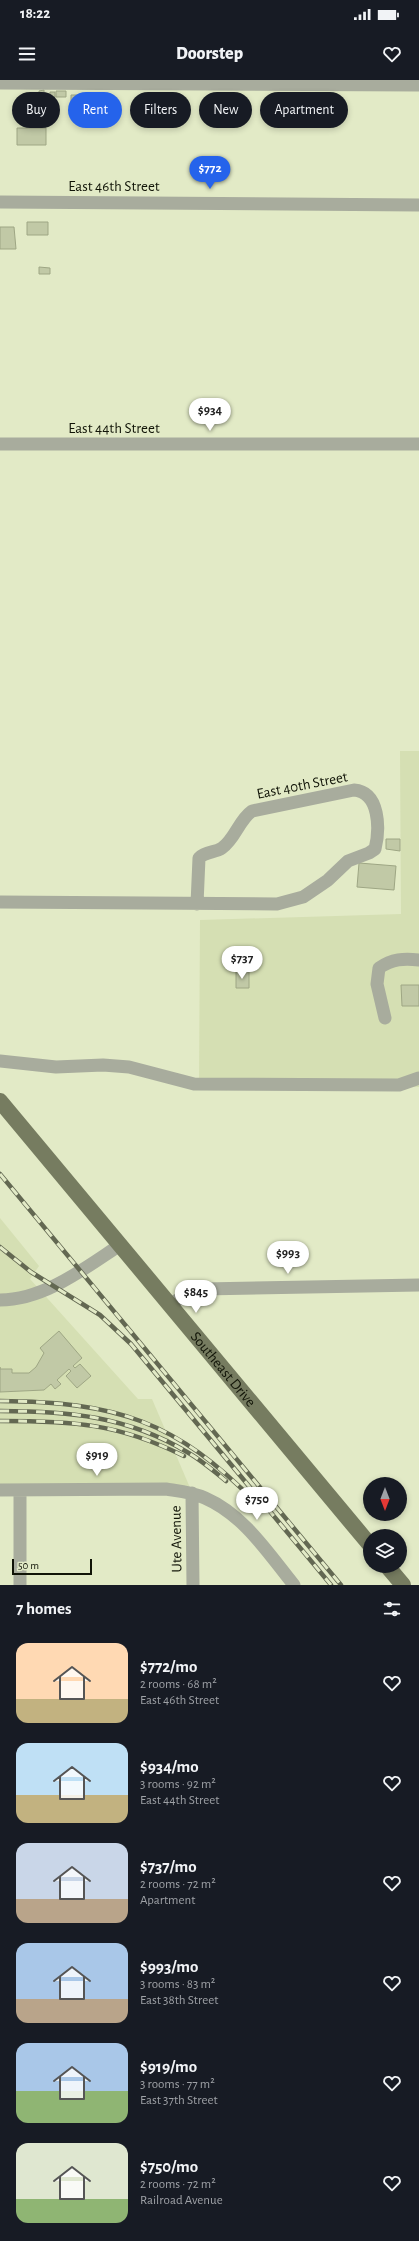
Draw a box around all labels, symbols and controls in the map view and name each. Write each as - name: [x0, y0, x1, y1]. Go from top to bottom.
- text: 18:22: [20, 6, 50, 21]
- icon: menu: [16, 43, 38, 65]
- icon: heart: [381, 43, 403, 65]
- text: Doorstep: [176, 45, 243, 63]
- chip: Buy: [12, 92, 60, 128]
- chip: Rent: [68, 92, 122, 128]
- chip: Filters: [130, 92, 191, 128]
- chip: New: [199, 92, 252, 128]
- chip: Apartment: [260, 92, 348, 128]
- pin: $772: [186, 156, 234, 190]
- text: $772: [198, 162, 222, 175]
- street label: East 46th Street: [68, 179, 160, 194]
- pin: $934: [186, 398, 234, 432]
- text: $934: [198, 404, 222, 417]
- street label: East 44th Street: [68, 421, 160, 436]
- street label: East 40th Street: [255, 769, 349, 802]
- pin: $737: [218, 946, 266, 980]
- text: $737: [231, 952, 253, 965]
- pin: $993: [264, 1241, 312, 1275]
- text: $993: [276, 1247, 300, 1260]
- pin: $845: [172, 1280, 220, 1314]
- text: $845: [184, 1286, 208, 1299]
- street label: Southeast Drive: [188, 1329, 258, 1410]
- pin: $919: [73, 1443, 121, 1477]
- text: $919: [85, 1449, 109, 1462]
- north arrow: [363, 1477, 407, 1521]
- map controls: [363, 1477, 407, 1573]
- pin: $750: [233, 1487, 281, 1521]
- text: $750: [245, 1493, 269, 1506]
- street label: Ute Avenue: [168, 1505, 185, 1573]
- button: layers: [363, 1529, 407, 1573]
- scale bar: [12, 1557, 92, 1576]
- text: 50 m: [18, 1560, 39, 1571]
- icon: filters: [381, 1598, 403, 1620]
- text: 7 homes: [16, 1600, 72, 1617]
- text: $772/mo: [140, 1658, 197, 1675]
- icon: home: [48, 1659, 96, 1707]
- icon: heart: [381, 1672, 403, 1694]
- text: 2 rooms · 68 m²: [140, 1678, 217, 1691]
- text: East 46th Street: [140, 1694, 219, 1707]
- text: $934/mo: [140, 1758, 199, 1775]
- icon: home: [48, 1759, 96, 1807]
- icon: heart: [381, 1772, 403, 1794]
- text: 3 rooms · 92 m²: [140, 1778, 216, 1791]
- text: East 44th Street: [140, 1794, 219, 1807]
- text: $737/mo: [140, 1858, 197, 1875]
- icon: home: [48, 1859, 96, 1907]
- icon: heart: [381, 1872, 403, 1894]
- text: 2 rooms · 72 m²: [140, 1878, 216, 1891]
- text: Apartment: [140, 1894, 195, 1907]
- text: $993/mo: [140, 1958, 198, 1975]
- icon: home: [48, 1959, 96, 2007]
- icon: heart: [381, 1972, 403, 1994]
- text: 3 rooms · 83 m²: [140, 1978, 215, 1991]
- text: East 38th Street: [140, 1994, 218, 2007]
- text: $919/mo: [140, 2058, 197, 2075]
- icon: home: [48, 2059, 96, 2107]
- icon: heart: [381, 2072, 403, 2094]
- text: 3 rooms · 77 m²: [140, 2078, 215, 2091]
- text: East 37th Street: [140, 2094, 218, 2107]
- text: $750/mo: [140, 2158, 198, 2175]
- icon: home: [48, 2159, 96, 2207]
- icon: heart: [381, 2172, 403, 2194]
- text: 2 rooms · 72 m²: [140, 2178, 216, 2191]
- text: Railroad Avenue: [140, 2194, 223, 2207]

